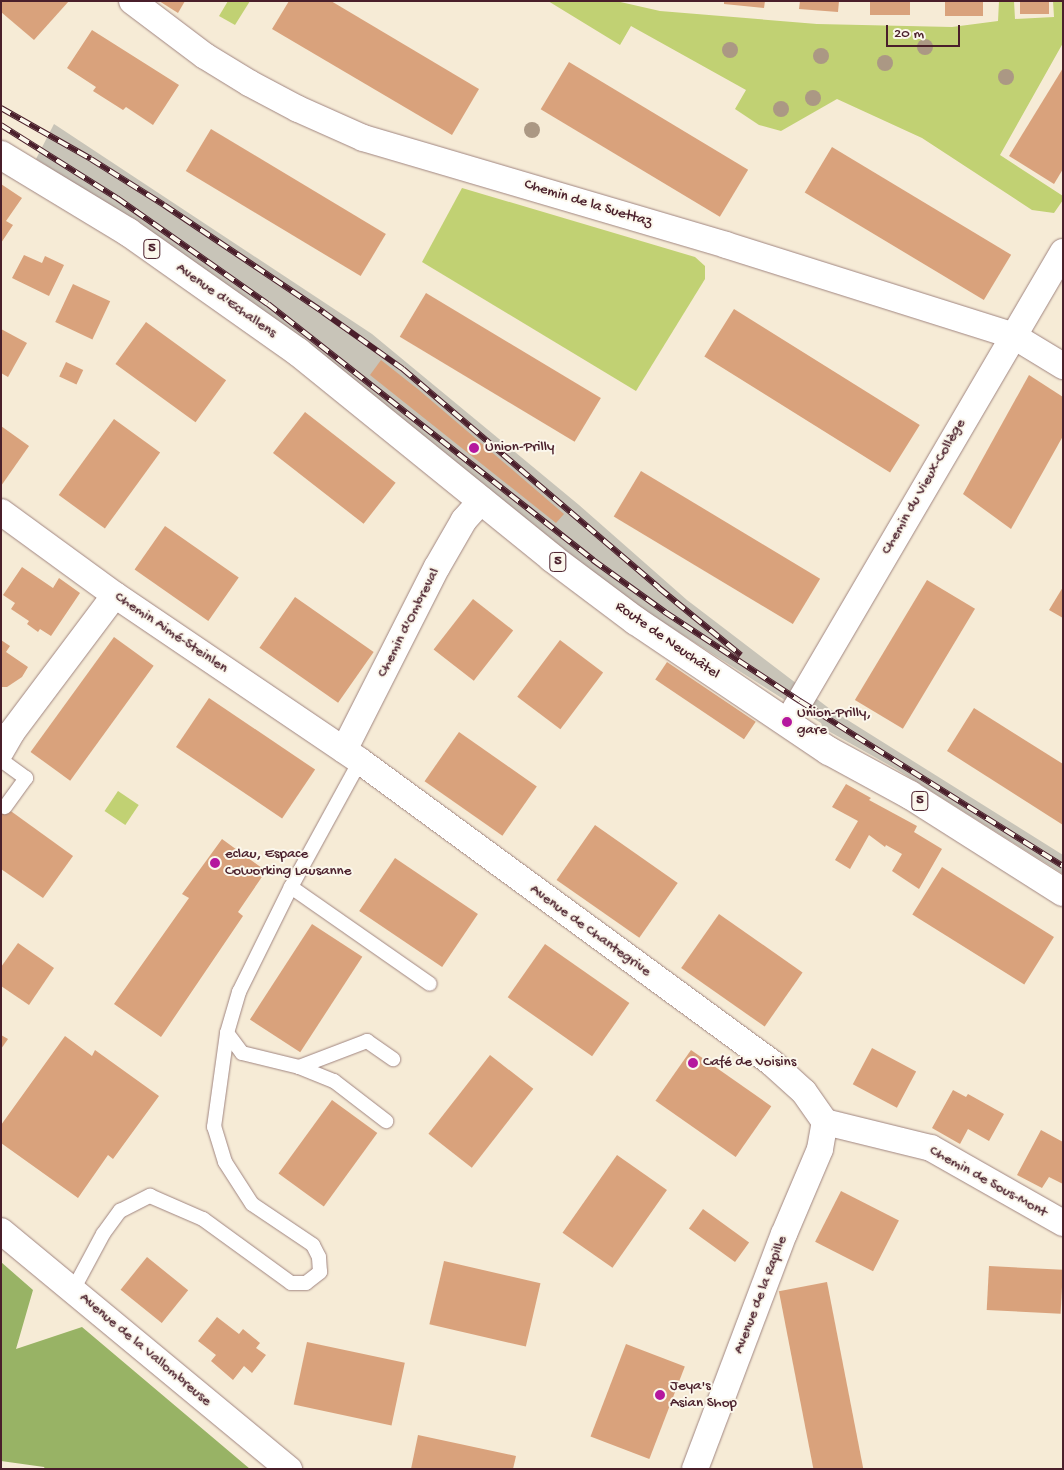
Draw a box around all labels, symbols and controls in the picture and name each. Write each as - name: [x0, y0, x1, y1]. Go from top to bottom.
- scale bar: [889, 15, 963, 47]
- text: 20 m: [894, 25, 924, 43]
- street label: Chemin de la Suettaz: [522, 176, 654, 232]
- road number: 5: [143, 238, 161, 260]
- street label: Avenue d'Echallens: [172, 259, 280, 343]
- street label: Chemin du Vieux-Collège: [878, 416, 970, 558]
- place label: Union-Prilly: [485, 439, 554, 457]
- marker: Union-Prilly: [467, 441, 481, 455]
- road number: 5: [549, 550, 567, 574]
- street label: Chemin d'Ombreval: [374, 565, 444, 681]
- street label: Chemin Aimé-Steinlen: [111, 588, 231, 678]
- street label: Route de Neuchâtel: [611, 598, 723, 684]
- place label: Union-Prilly, gare: [797, 704, 871, 739]
- marker: Union-Prilly, gare: [781, 716, 793, 728]
- road number: 5: [911, 789, 929, 812]
- place label: eclau, Espace Coworking Lausanne: [225, 845, 351, 880]
- marker: eclau, Espace Coworking Lausanne: [209, 857, 221, 869]
- street label: Avenue de Chantegrive: [526, 881, 654, 981]
- place label: Café de Voisins: [703, 1054, 796, 1072]
- marker: Café de Voisins: [687, 1057, 699, 1069]
- street label: Chemin de Sous-Mont: [926, 1142, 1050, 1222]
- street label: Avenue de la Rapille: [730, 1233, 792, 1357]
- street label: Avenue de la Vallombreuse: [75, 1289, 215, 1411]
- place label: Jeya's Asian Shop: [670, 1377, 737, 1412]
- marker: Jeya's Asian Shop: [654, 1389, 666, 1401]

